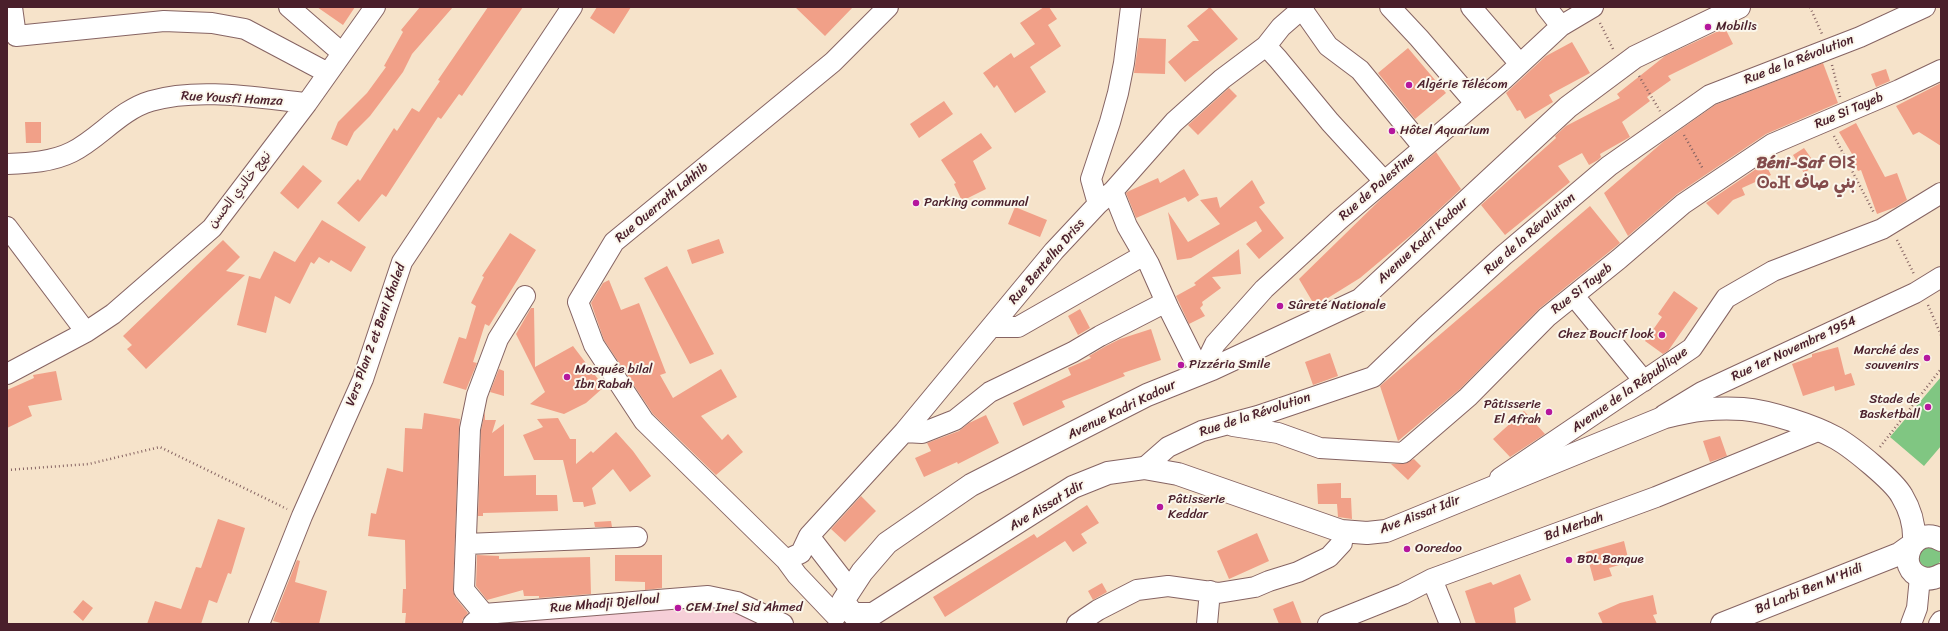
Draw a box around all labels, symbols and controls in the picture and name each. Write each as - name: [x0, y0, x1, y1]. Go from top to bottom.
- place label: Mobilis: [1716, 19, 1757, 35]
- marker: Mobilis: [1703, 22, 1713, 32]
- street label: Rue de la Révolution: [1742, 32, 1856, 88]
- place label: Algérie Télécom: [1417, 77, 1508, 93]
- marker: Algérie Télécom: [1404, 80, 1414, 90]
- street label: Rue Yousfi Hamza: [181, 89, 283, 109]
- street label: Rue Si Tayeb: [1812, 90, 1886, 132]
- place label: Hôtel Aquarium: [1400, 123, 1489, 139]
- marker: Hôtel Aquarium: [1387, 126, 1397, 136]
- street label: نهج خالدي الحسن: [205, 148, 275, 232]
- street label: Rue de Palestine: [1336, 150, 1418, 224]
- district label: Béni-Saf ⴱⵏⵉ ⵙⴰⴼ بني صاف: [1756, 154, 1856, 194]
- street label: Rue Ouerrath Lahhib: [612, 160, 712, 246]
- street label: Rue de la Révolution: [1481, 190, 1579, 278]
- place label: Parking communal: [924, 195, 1029, 211]
- street label: Avenue Kadri Kadour: [1374, 195, 1472, 287]
- marker: Parking communal: [911, 198, 921, 208]
- street label: Rue Bentelha Driss: [1006, 216, 1088, 308]
- street label: Rue Si Tayeb: [1548, 260, 1616, 318]
- street label: Vers Plan 2 et Beni Khaled: [343, 262, 409, 408]
- place label: Sûreté Nationale: [1288, 298, 1386, 314]
- marker: Sûreté Nationale: [1275, 301, 1285, 311]
- street label: Rue 1er Novembre 1954: [1729, 313, 1859, 385]
- place label: Chez Boucif look: [1558, 327, 1654, 343]
- marker: Chez Boucif look: [1657, 330, 1667, 340]
- place label: Marché des souvenirs: [1854, 343, 1919, 374]
- street label: Avenue de la République: [1569, 344, 1691, 436]
- marker: Marché des souvenirs: [1922, 353, 1932, 363]
- place label: Pizzéria Smile: [1189, 357, 1270, 373]
- marker: Pizzéria Smile: [1176, 360, 1186, 370]
- place label: Mosquée bilal Ibn Rabah: [575, 362, 652, 393]
- marker: Mosquée bilal Ibn Rabah: [562, 372, 572, 382]
- street label: Avenue Kadri Kadour: [1065, 377, 1179, 443]
- street label: Rue de la Révolution: [1198, 390, 1312, 440]
- place label: Stade de Basketball: [1859, 392, 1920, 423]
- place label: Pâtisserie El Afrah: [1484, 397, 1541, 428]
- marker: Stade de Basketball: [1923, 402, 1933, 412]
- marker: Pâtisserie El Afrah: [1544, 407, 1554, 417]
- street label: Ave Aissat Idir: [1007, 477, 1087, 535]
- place label: Pâtisserie Keddar: [1168, 492, 1225, 523]
- street label: Ave Aissat Idir: [1378, 493, 1462, 537]
- marker: Pâtisserie Keddar: [1155, 502, 1165, 512]
- street label: Bd Merbah: [1543, 509, 1605, 545]
- place label: Ooredoo: [1415, 541, 1462, 557]
- marker: Ooredoo: [1402, 544, 1412, 554]
- place label: BDL Banque: [1577, 552, 1644, 568]
- marker: BDL Banque: [1564, 555, 1574, 565]
- street label: Bd Larbi Ben M'Hidi: [1753, 560, 1865, 618]
- street label: Rue Mhadji Djelloul: [550, 591, 660, 617]
- place label: CEM Inel Sid Ahmed: [686, 600, 803, 616]
- marker: CEM Inel Sid Ahmed: [673, 603, 683, 613]

